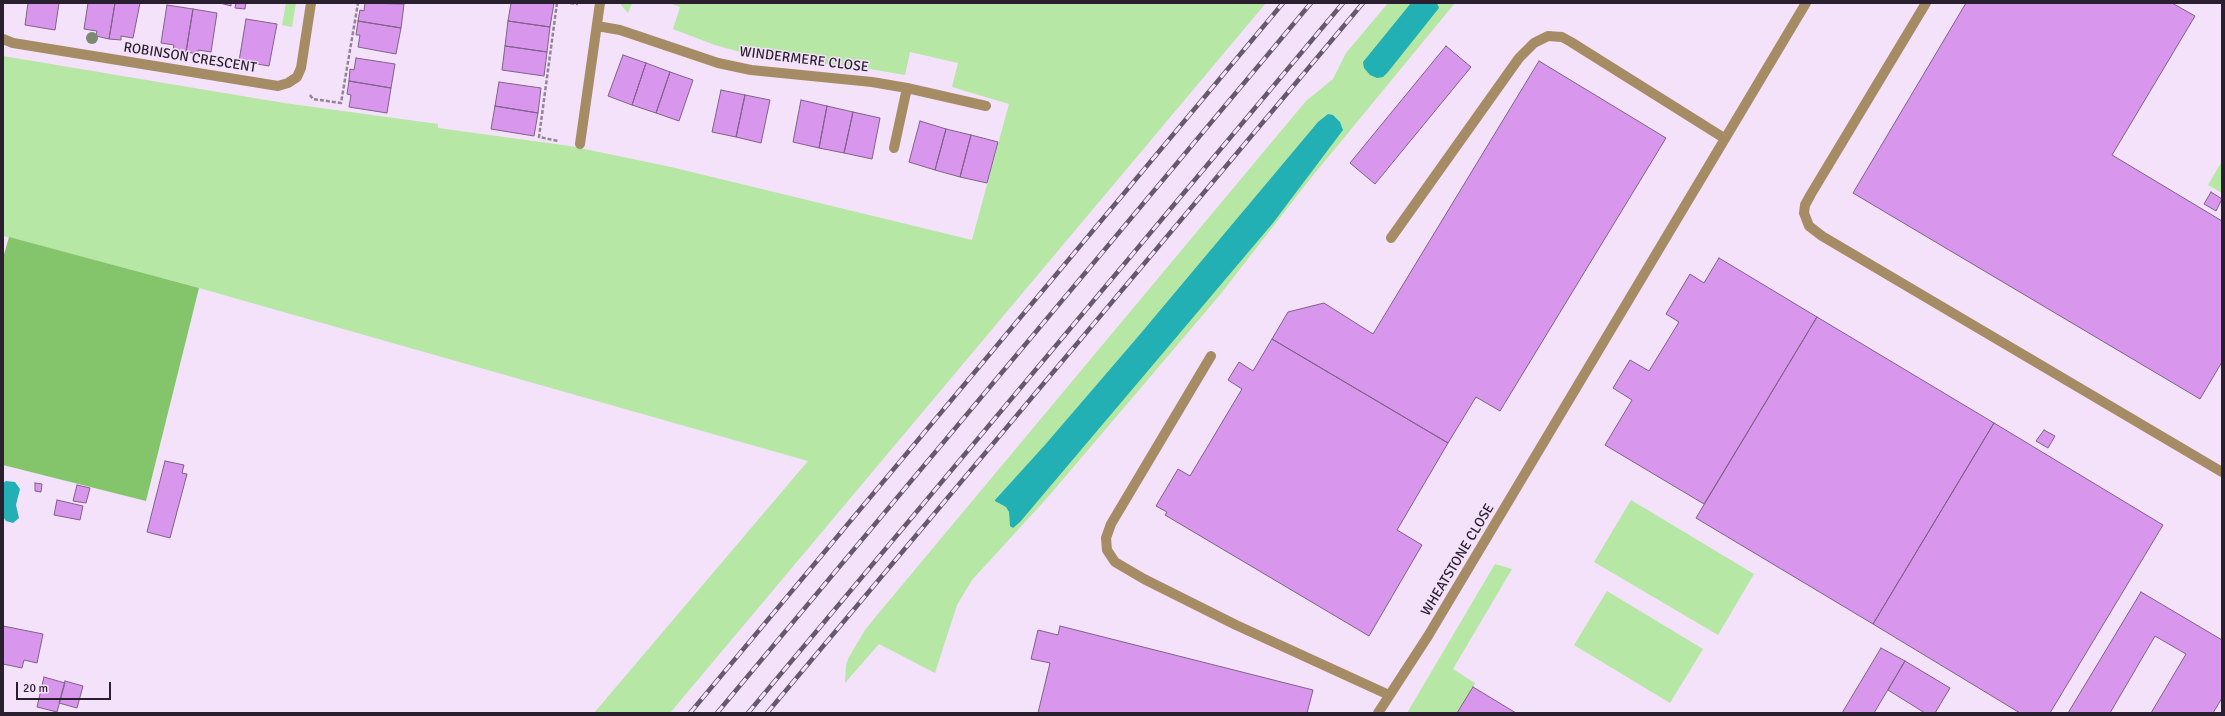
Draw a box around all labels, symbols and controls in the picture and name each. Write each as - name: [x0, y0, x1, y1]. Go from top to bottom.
- street label: ROBINSON CRESCENT: [122, 39, 258, 77]
- street label: WINDERMERE CLOSE: [739, 44, 869, 76]
- street label: WHEATSTONE CLOSE: [1418, 501, 1498, 619]
- scale bar: [18, 674, 113, 700]
- text: 20 m: [23, 681, 48, 696]

